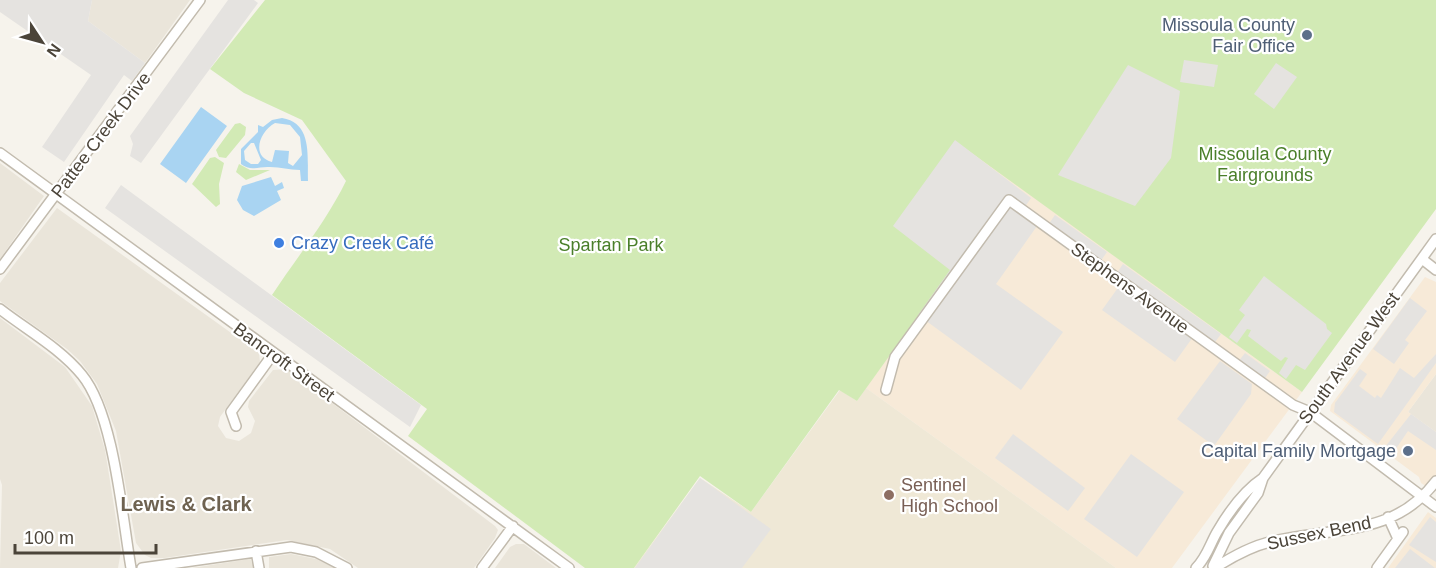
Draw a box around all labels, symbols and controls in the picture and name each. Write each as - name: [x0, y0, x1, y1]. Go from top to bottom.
- north arrow: [12, 12, 72, 72]
- place label: Missoula County Fair Office: [1162, 15, 1295, 56]
- marker: Missoula County Fair Office: [1300, 28, 1314, 42]
- text: N: [43, 41, 64, 60]
- street label: Pattee Creek Drive: [47, 68, 155, 202]
- park label: Missoula County Fairgrounds: [1198, 144, 1332, 185]
- place label: Crazy Creek Café: [291, 233, 434, 253]
- park label: Spartan Park: [558, 235, 665, 255]
- marker: Crazy Creek Café: [272, 236, 286, 250]
- street label: Stephens Avenue: [1067, 239, 1193, 337]
- street label: South Avenue West: [1295, 288, 1403, 428]
- street label: Bancroft Street: [230, 319, 338, 405]
- place label: Capital Family Mortgage: [1201, 441, 1396, 461]
- marker: Capital Family Mortgage: [1401, 444, 1415, 458]
- place label: Sentinel High School: [901, 475, 998, 516]
- marker: Sentinel High School: [882, 488, 896, 502]
- district label: Lewis & Clark: [120, 493, 252, 515]
- street label: Sussex Bend: [1265, 512, 1373, 554]
- scale bar: [15, 517, 156, 555]
- text: 100 m: [24, 528, 74, 548]

